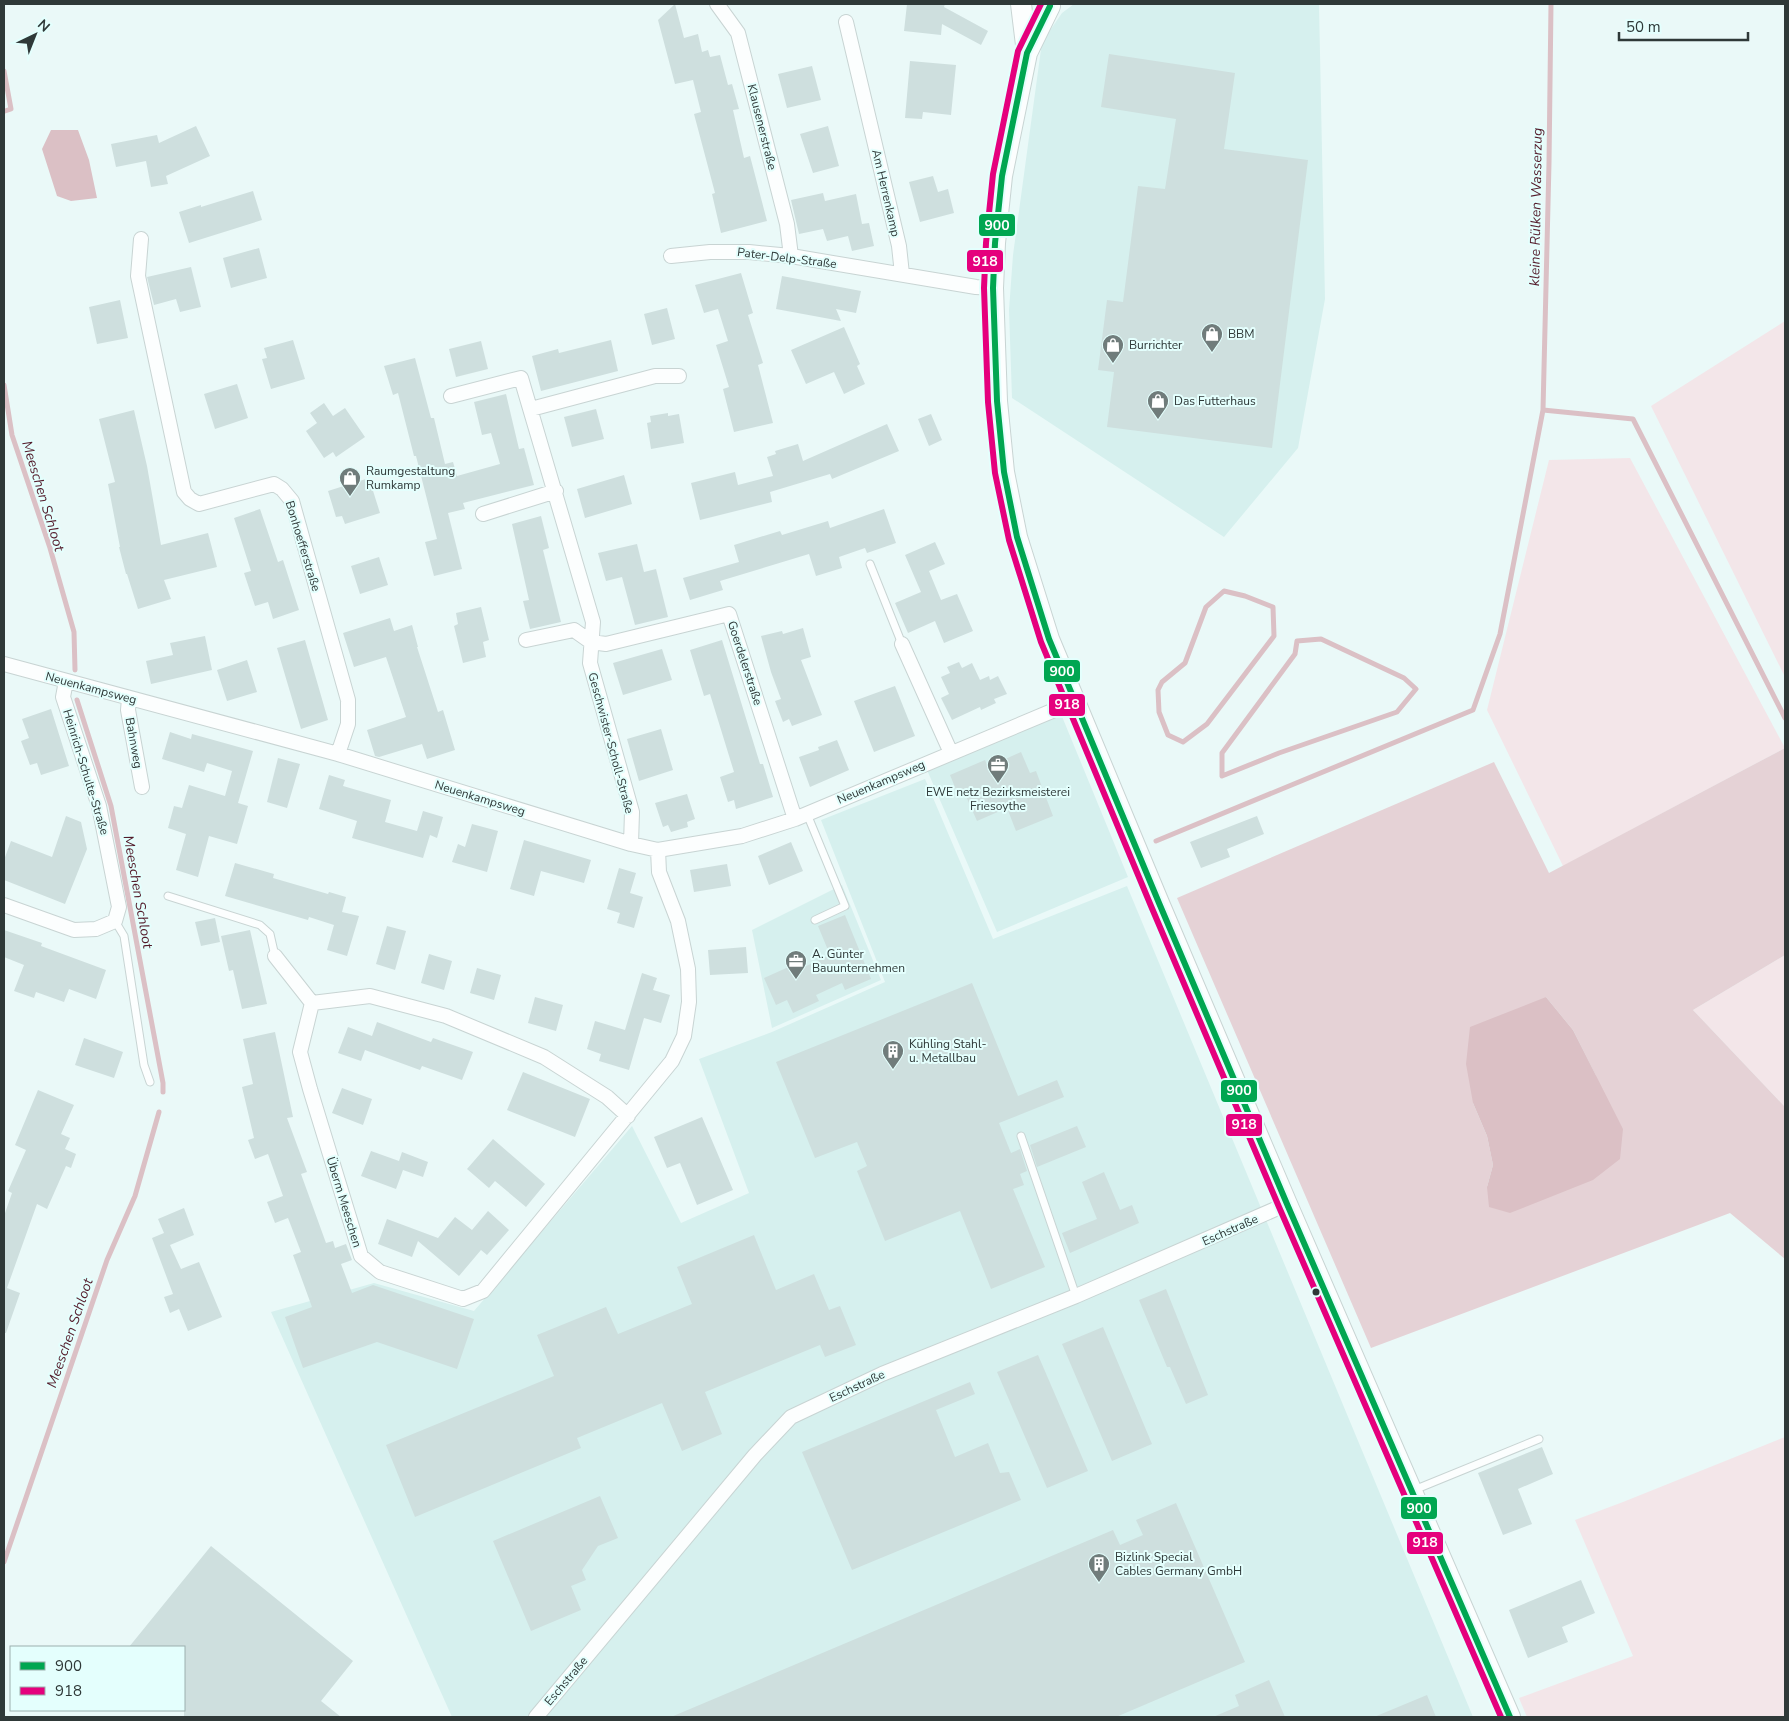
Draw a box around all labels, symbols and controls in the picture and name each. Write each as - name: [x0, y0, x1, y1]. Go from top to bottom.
- north arrow: [10, 10, 60, 60]
- scale bar: [1619, 10, 1748, 42]
- text: N: [33, 15, 54, 36]
- text: 50 m: [1626, 17, 1661, 37]
- street label: Klausenerstraße: [744, 82, 780, 172]
- water label: kleine Rülken Wasserzug: [1525, 128, 1547, 286]
- street label: Am Herrenkamp: [868, 148, 904, 238]
- line badge: 900: [978, 213, 1016, 237]
- text: 900: [984, 216, 1010, 235]
- street label: Pater-Delp-Straße: [736, 244, 838, 272]
- line badge: 918: [966, 249, 1004, 273]
- text: 918: [972, 252, 998, 271]
- shop icon: BBM: [1200, 322, 1224, 353]
- place label: BBM: [1228, 326, 1254, 342]
- shop icon: Burrichter: [1101, 333, 1125, 364]
- place label: Burrichter: [1129, 337, 1183, 353]
- shop icon: Das Futterhaus: [1146, 389, 1170, 420]
- place label: Das Futterhaus: [1174, 393, 1256, 409]
- water label: Meeschen Schloot: [17, 438, 69, 555]
- place label: Raumgestaltung Rumkamp: [366, 463, 455, 493]
- shop icon: Raumgestaltung Rumkamp: [338, 466, 362, 497]
- street label: Bonhoefferstraße: [282, 499, 324, 593]
- street label: Goerdelerstraße: [724, 619, 766, 707]
- line badge: 900: [1043, 659, 1081, 683]
- text: 900: [1049, 662, 1075, 681]
- street label: Neuenkampsweg: [44, 668, 138, 708]
- street label: Geschwister-Scholl-Straße: [584, 671, 638, 815]
- line badge: 918: [1048, 693, 1086, 717]
- text: 918: [1054, 695, 1080, 714]
- street label: Heinrich-Schulte-Straße: [59, 707, 113, 837]
- street label: Bahnweg: [122, 716, 146, 770]
- office icon: EWE netz Bezirksmeisterei Friesoythe: [986, 753, 1010, 784]
- street label: Neuenkampsweg: [835, 756, 927, 808]
- street label: Neuenkampsweg: [433, 777, 527, 819]
- place label: EWE netz Bezirksmeisterei Friesoythe: [926, 784, 1070, 814]
- water label: Meeschen Schloot: [119, 834, 157, 951]
- place label: A. Günter Bauunternehmen: [812, 946, 905, 976]
- office icon: A. Günter Bauunternehmen: [784, 949, 808, 980]
- place label: Kühling Stahl- u. Metallbau: [909, 1036, 986, 1066]
- building icon: Kühling Stahl- u. Metallbau: [881, 1039, 905, 1070]
- line badge: 900: [1220, 1079, 1258, 1103]
- text: 900: [1226, 1081, 1252, 1100]
- line badge: 918: [1225, 1113, 1263, 1137]
- text: 918: [1231, 1115, 1257, 1134]
- street label: Überm Meeschen: [323, 1155, 365, 1249]
- street label: Eschstraße: [1200, 1211, 1260, 1249]
- water label: Meeschen Schloot: [42, 1275, 98, 1390]
- unlabelled marker: [1311, 1287, 1321, 1297]
- street label: Eschstraße: [827, 1366, 887, 1406]
- line badge: 900: [1400, 1496, 1438, 1520]
- text: 900: [1406, 1499, 1432, 1518]
- line badge: 918: [1406, 1531, 1444, 1555]
- text: 918: [1412, 1533, 1438, 1552]
- place label: Bizlink Special Cables Germany GmbH: [1115, 1549, 1242, 1579]
- building icon: Bizlink Special Cables Germany GmbH: [1087, 1552, 1111, 1583]
- legend: [10, 1646, 185, 1711]
- street label: Eschstraße: [541, 1653, 591, 1709]
- text: 900: [55, 1656, 82, 1676]
- text: 918: [55, 1681, 82, 1701]

